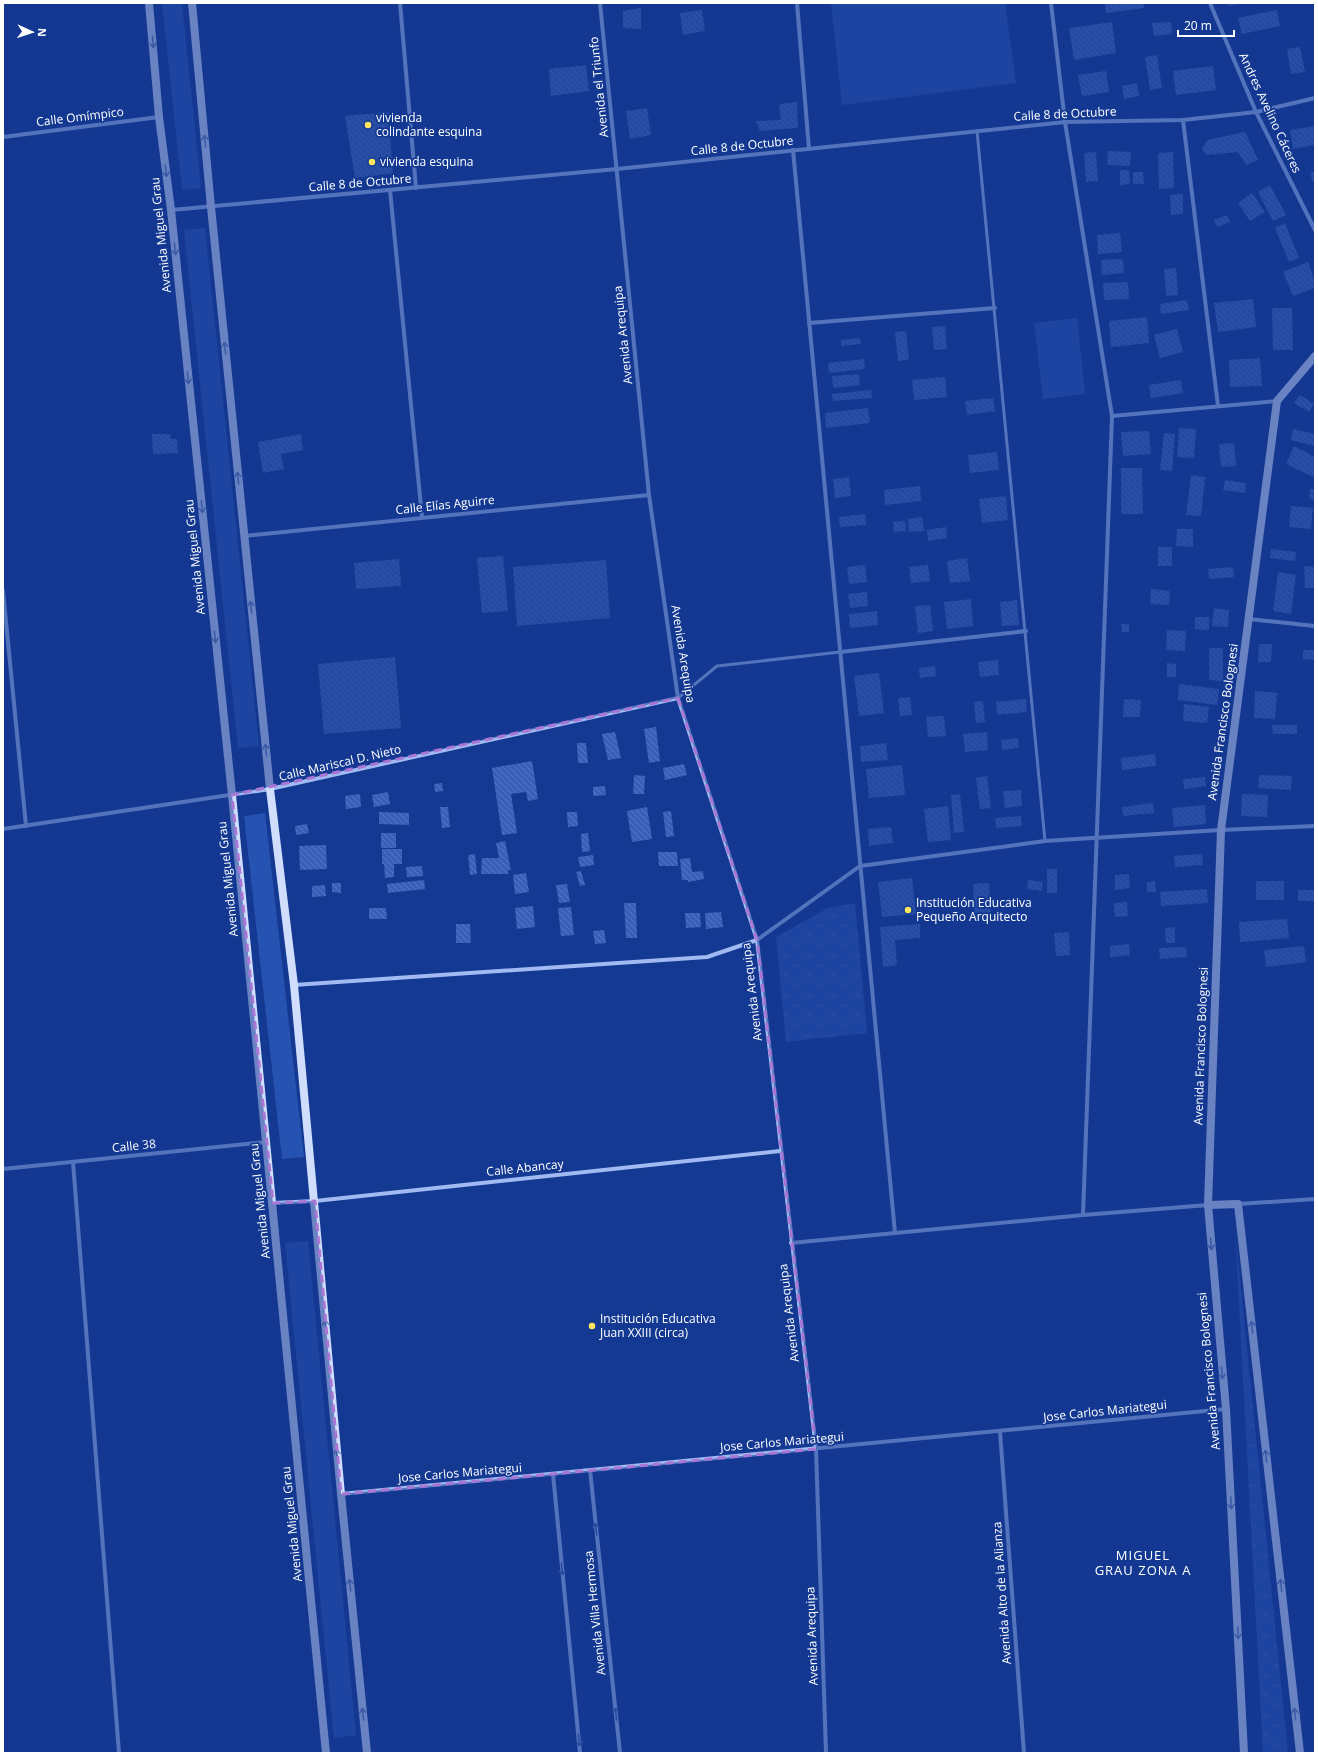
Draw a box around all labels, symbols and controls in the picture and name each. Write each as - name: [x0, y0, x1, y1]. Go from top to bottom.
- north arrow: [12, 12, 52, 52]
- scale bar: [1178, 12, 1234, 38]
- text: 20 m: [1184, 17, 1212, 34]
- text: N: [35, 28, 50, 37]
- one-way arrow: [149, 35, 156, 48]
- street label: Avenida el Triunfo: [585, 36, 612, 138]
- street label: Andres Avelino Cáceres: [1235, 50, 1306, 176]
- street label: Calle 8 de Octubre: [1013, 102, 1117, 125]
- street label: Calle Omímpico: [35, 103, 125, 130]
- place label: vivienda colindante esquina: [376, 109, 482, 140]
- marker: vivienda colindante esquina: [363, 120, 373, 130]
- street label: Calle 8 de Octubre: [690, 132, 794, 159]
- one-way arrow: [201, 135, 208, 148]
- place label: vivienda esquina: [380, 153, 474, 170]
- marker: vivienda esquina: [367, 157, 377, 167]
- one-way arrow: [162, 164, 170, 177]
- street label: Calle 8 de Octubre: [308, 170, 412, 195]
- street label: Avenida Miguel Grau: [146, 176, 175, 294]
- one-way arrow: [171, 242, 179, 255]
- street label: Avenida Arequipa: [609, 285, 636, 385]
- one-way arrow: [221, 342, 228, 355]
- one-way arrow: [185, 371, 192, 384]
- one-way arrow: [234, 472, 241, 485]
- street label: Calle Elías Aguirre: [395, 491, 496, 518]
- street label: Avenida Miguel Grau: [180, 498, 209, 616]
- one-way arrow: [198, 500, 206, 513]
- one-way arrow: [247, 601, 255, 614]
- street label: Avenida Arequipa: [667, 604, 700, 704]
- one-way arrow: [212, 630, 219, 643]
- street label: Avenida Francisco Bolognesi: [1203, 642, 1242, 801]
- street label: Calle Mariscal D. Nieto: [277, 740, 403, 785]
- one-way arrow: [262, 744, 269, 757]
- street label: Avenida Miguel Grau: [213, 820, 242, 938]
- place label: Institución Educativa Pequeño Arquitecto: [916, 894, 1032, 925]
- marker: Institución Educativa Pequeño Arquitecto: [903, 905, 913, 915]
- street label: Avenida Arequipa: [737, 942, 766, 1042]
- street label: Avenida Francisco Bolognesi: [1189, 967, 1212, 1125]
- street label: Calle 38: [111, 1135, 157, 1156]
- street label: Avenida Miguel Grau: [245, 1142, 274, 1260]
- street label: Calle Abancay: [486, 1155, 565, 1180]
- one-way arrow: [1207, 1237, 1215, 1250]
- street label: Avenida Arequipa: [774, 1263, 803, 1363]
- street label: Avenida Francisco Bolognesi: [1193, 1292, 1224, 1451]
- place label: Institución Educativa Juan XXIII (circa): [599, 1310, 716, 1341]
- one-way arrow: [322, 1320, 329, 1333]
- marker: Institución Educativa Juan XXIII (circa): [587, 1321, 597, 1331]
- one-way arrow: [1248, 1321, 1256, 1334]
- one-way arrow: [1219, 1366, 1226, 1379]
- street label: Jose Carlos Mariategui: [1041, 1396, 1168, 1426]
- street label: Jose Carlos Mariategui: [718, 1428, 845, 1455]
- one-way arrow: [334, 1449, 341, 1462]
- one-way arrow: [1263, 1450, 1270, 1463]
- street label: Jose Carlos Mariategui: [396, 1459, 523, 1486]
- street label: Avenida Miguel Grau: [277, 1465, 306, 1583]
- one-way arrow: [1227, 1496, 1234, 1509]
- street label: Avenida Alto de la Alianza: [988, 1521, 1015, 1665]
- one-way arrow: [592, 1523, 600, 1536]
- district label: MIGUEL GRAU ZONA A: [1095, 1546, 1191, 1579]
- street label: Avenida Villa Hermosa: [580, 1550, 609, 1676]
- one-way arrow: [558, 1562, 566, 1575]
- one-way arrow: [346, 1579, 353, 1592]
- one-way arrow: [1277, 1579, 1285, 1592]
- street label: Avenida Arequipa: [801, 1586, 822, 1686]
- one-way arrow: [1234, 1626, 1241, 1639]
- one-way arrow: [359, 1708, 367, 1721]
- one-way arrow: [612, 1708, 620, 1721]
- one-way arrow: [1291, 1708, 1299, 1721]
- one-way arrow: [575, 1733, 583, 1746]

